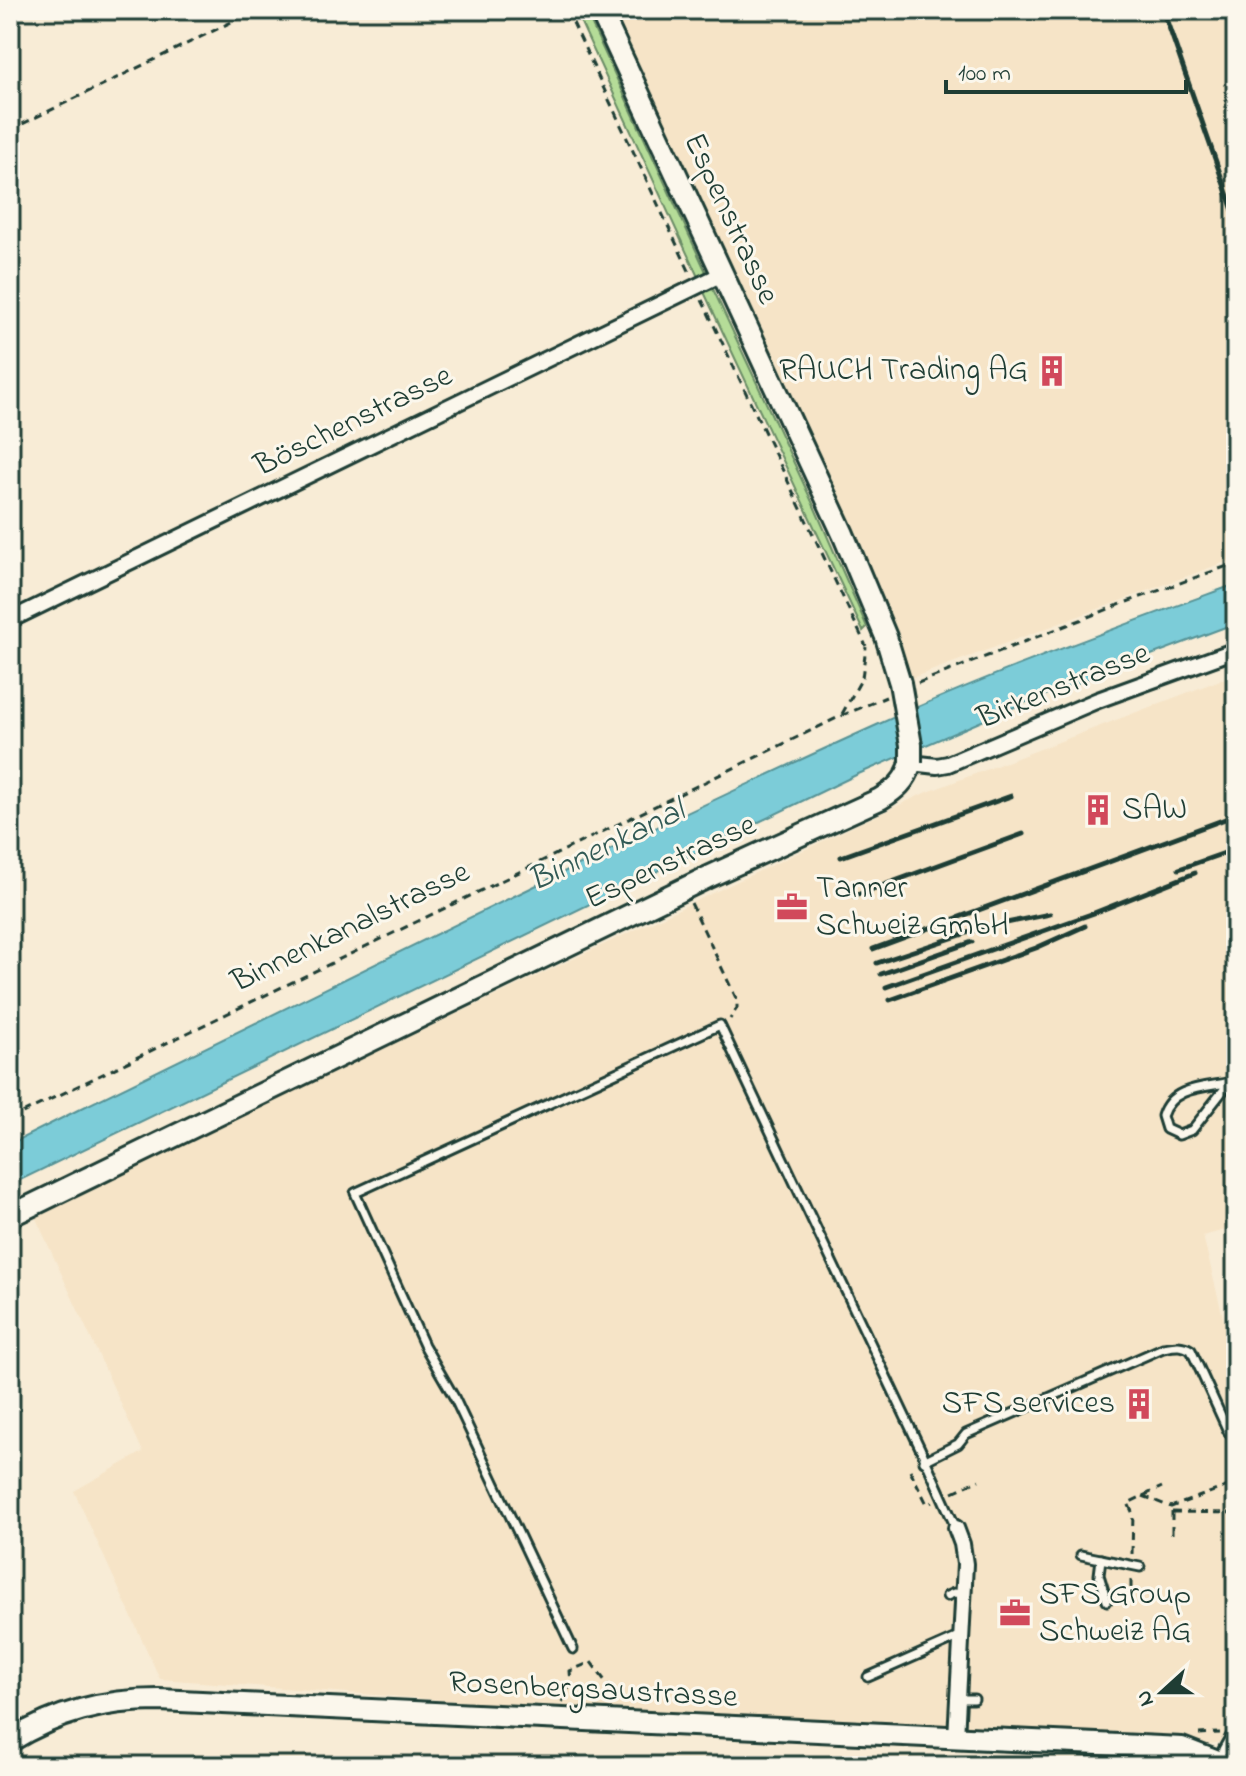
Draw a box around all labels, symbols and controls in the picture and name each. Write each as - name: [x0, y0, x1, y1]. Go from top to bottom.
- scale bar: [946, 44, 1186, 94]
- text: 100 m: [958, 57, 1011, 92]
- street label: Espenstrasse: [670, 126, 791, 313]
- place label: RAUCH Trading AG: [779, 348, 1028, 395]
- street label: Böschenstrasse: [246, 353, 462, 491]
- building icon: RAUCH Trading AG: [1035, 354, 1069, 388]
- street label: Birkenstrasse: [970, 631, 1158, 743]
- water label: Binnenkanal: [520, 786, 698, 906]
- place label: SAW: [1122, 787, 1187, 834]
- building icon: SAW: [1081, 793, 1115, 827]
- street label: Espenstrasse: [578, 802, 765, 923]
- street label: Binnenkanalstrasse: [223, 850, 479, 1007]
- place label: Tanner Schweiz GmbH: [816, 866, 1009, 950]
- office icon: Tanner Schweiz GmbH: [775, 890, 809, 924]
- place label: SFS services: [942, 1381, 1115, 1428]
- building icon: SFS services: [1122, 1387, 1156, 1421]
- place label: SFS Group Schweiz AG: [1039, 1572, 1191, 1656]
- office icon: SFS Group Schweiz AG: [998, 1596, 1032, 1630]
- north arrow: [1122, 1652, 1202, 1732]
- street label: Rosenbergsaustrasse: [447, 1660, 739, 1722]
- text: N: [1129, 1685, 1164, 1711]

